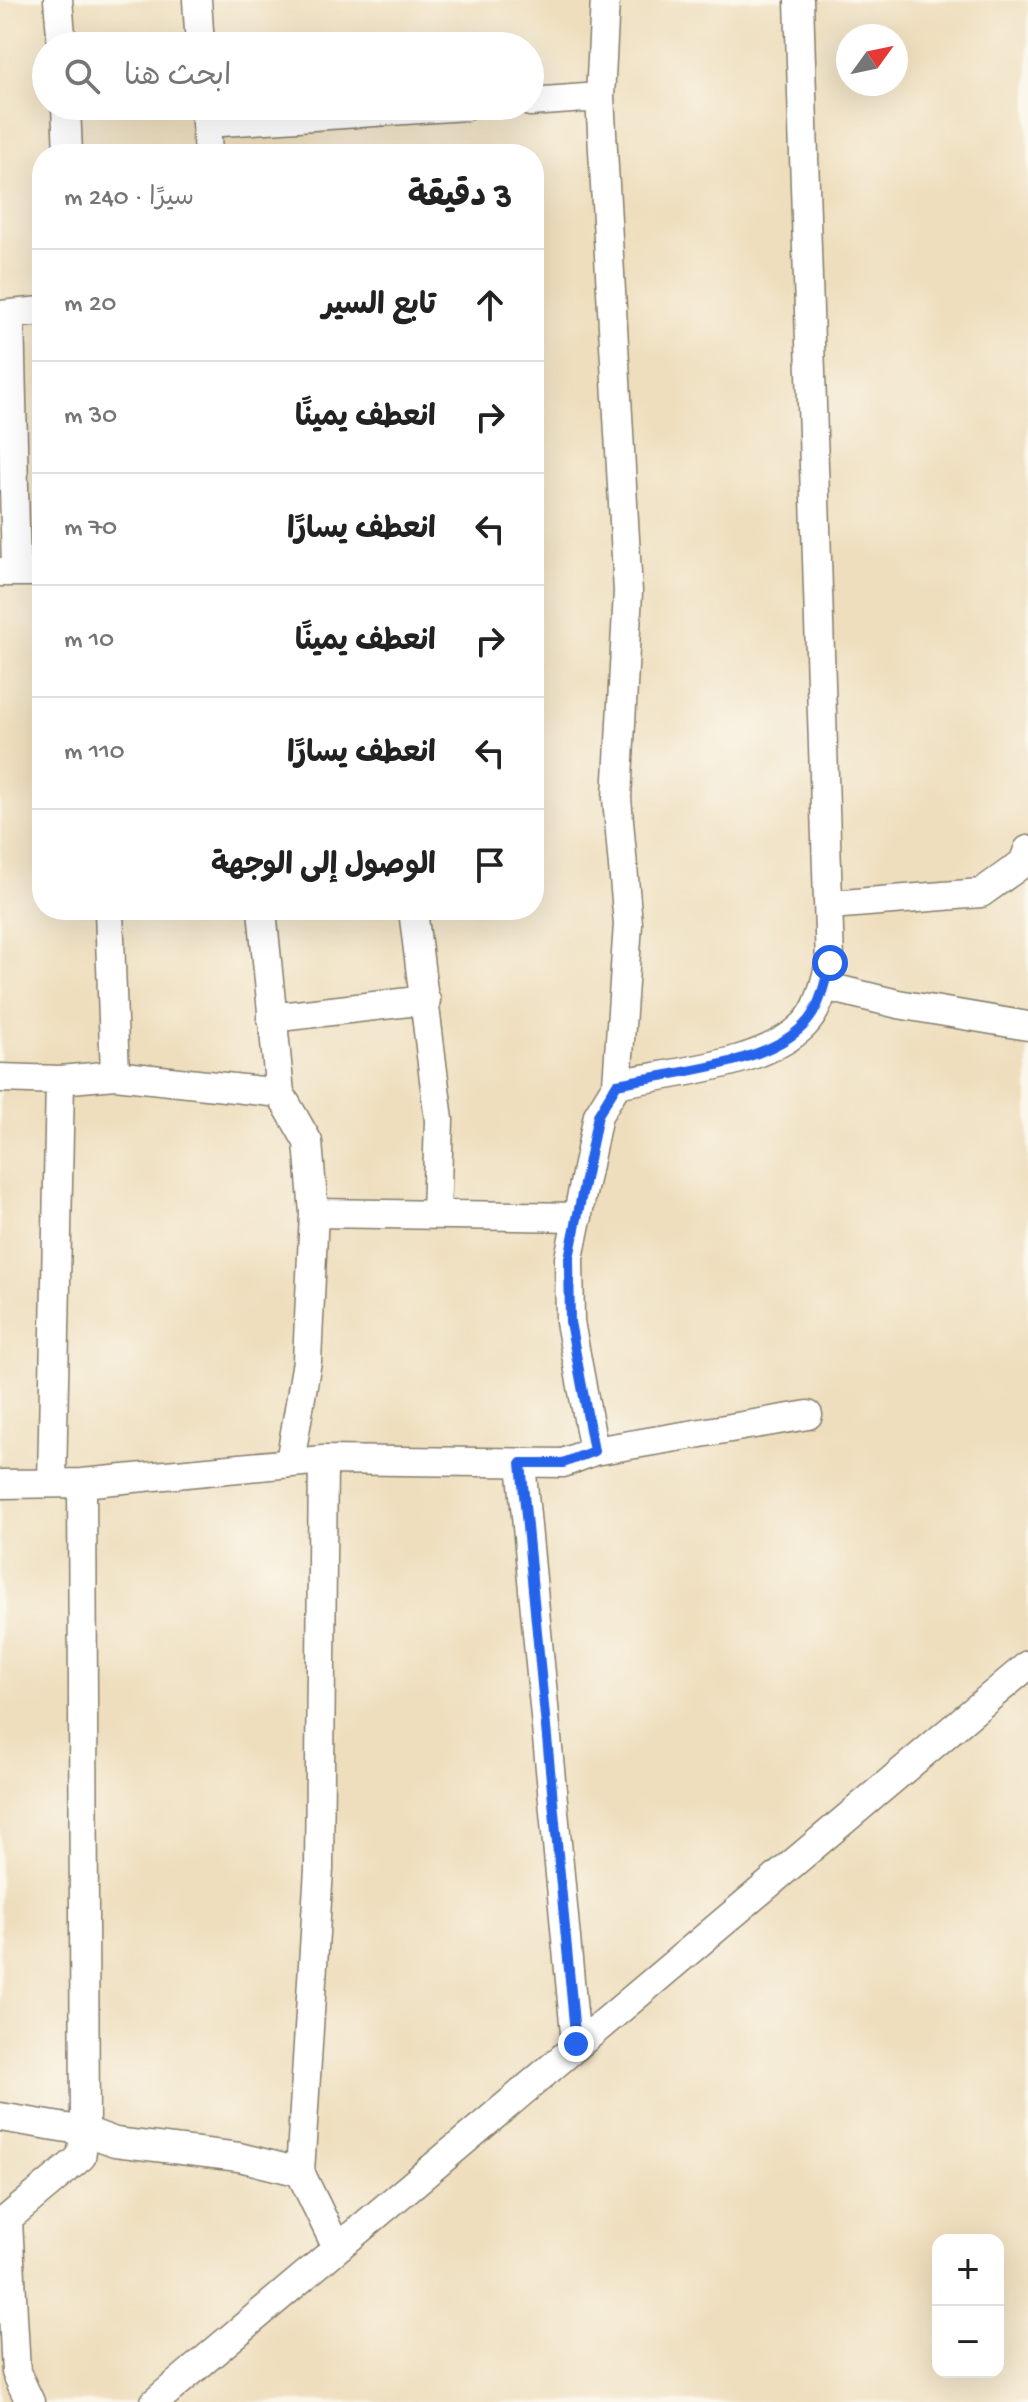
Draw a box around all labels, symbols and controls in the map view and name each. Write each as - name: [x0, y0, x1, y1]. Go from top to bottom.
- north arrow: [836, 24, 908, 96]
- search box: [32, 32, 544, 120]
- icon: search: [60, 54, 104, 98]
- text: ابحث هنا: [124, 61, 231, 96]
- text: 3 دقيقة: [408, 179, 512, 219]
- text: سيرًا · 240 m: [64, 184, 194, 215]
- icon: ahead: [468, 283, 512, 327]
- text: 20 m: [64, 290, 116, 321]
- text: تابع السير: [322, 290, 436, 325]
- icon: right: [468, 395, 512, 439]
- text: 30 m: [64, 402, 117, 433]
- text: انعطف يمينًا: [295, 402, 436, 437]
- icon: left: [468, 507, 512, 551]
- text: 70 m: [64, 514, 117, 545]
- text: انعطف يسارًا: [287, 514, 436, 549]
- icon: right: [468, 619, 512, 663]
- text: 10 m: [64, 626, 114, 657]
- text: انعطف يمينًا: [295, 626, 436, 661]
- icon: left: [468, 731, 512, 775]
- text: 110 m: [64, 738, 124, 769]
- text: انعطف يسارًا: [287, 738, 436, 773]
- icon: arrive: [468, 843, 512, 887]
- text: الوصول إلى الوجهة: [211, 850, 436, 885]
- route start: [812, 945, 848, 981]
- route end: [558, 2026, 594, 2062]
- map controls: [932, 2234, 1004, 2378]
- button: +: [932, 2234, 1004, 2306]
- button: −: [932, 2306, 1004, 2378]

